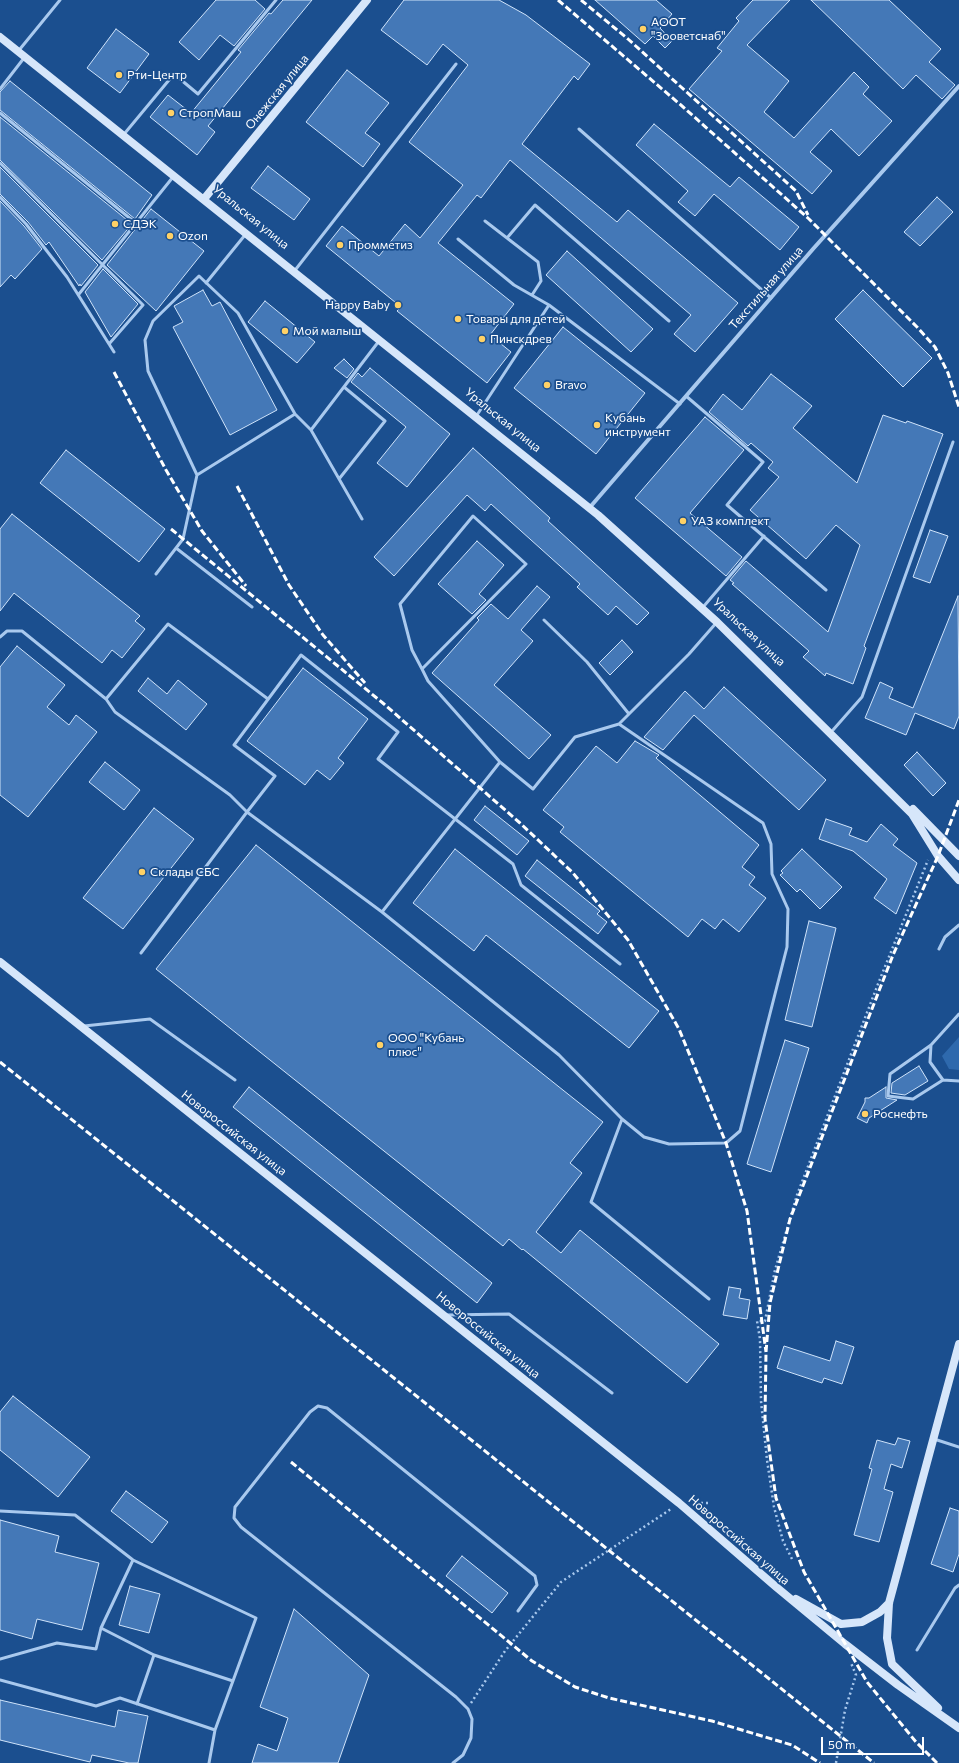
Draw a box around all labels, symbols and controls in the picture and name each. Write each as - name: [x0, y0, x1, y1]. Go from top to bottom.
- place label: АООТ "Зооветснаб": [651, 15, 726, 43]
- marker: АООТ "Зооветснаб": [638, 24, 648, 34]
- street label: Онежская улица: [242, 52, 312, 132]
- place label: Рти-Центр: [127, 68, 187, 82]
- marker: Рти-Центр: [114, 70, 124, 80]
- place label: СтропМаш: [179, 106, 241, 120]
- marker: СтропМаш: [166, 108, 176, 118]
- street label: Уральская улица: [210, 182, 292, 252]
- place label: СДЭК: [123, 217, 157, 231]
- marker: СДЭК: [110, 219, 120, 229]
- place label: Ozon: [178, 229, 208, 243]
- marker: Ozon: [165, 231, 175, 241]
- place label: Промметиз: [348, 238, 413, 252]
- marker: Промметиз: [335, 240, 345, 250]
- street label: Текстильная улица: [726, 244, 806, 332]
- place label: Happy Baby: [325, 298, 390, 312]
- marker: Happy Baby: [393, 300, 403, 310]
- place label: Товары для детей: [466, 312, 565, 326]
- marker: Товары для детей: [453, 314, 463, 324]
- place label: Мой малыш: [293, 324, 361, 338]
- marker: Мой малыш: [280, 326, 290, 336]
- place label: Пинскдрев: [490, 332, 552, 346]
- marker: Пинскдрев: [477, 334, 487, 344]
- place label: Bravo: [555, 378, 587, 392]
- marker: Bravo: [542, 380, 552, 390]
- street label: Уральская улица: [462, 385, 544, 455]
- place label: Кубань инструмент: [605, 411, 671, 439]
- marker: Кубань инструмент: [592, 420, 602, 430]
- place label: УАЗ комплект: [691, 514, 769, 528]
- marker: УАЗ комплект: [678, 516, 688, 526]
- street label: Уральская улица: [710, 595, 788, 669]
- place label: Склады СБС: [150, 865, 220, 879]
- marker: Склады СБС: [137, 867, 147, 877]
- place label: ООО "Кубань плюс": [388, 1031, 465, 1059]
- marker: ООО "Кубань плюс": [375, 1040, 385, 1050]
- street label: Новороссийская улица: [179, 1087, 289, 1179]
- place label: Роснефть: [873, 1107, 928, 1121]
- marker: Роснефть: [860, 1109, 870, 1119]
- street label: Новороссийская улица: [433, 1289, 543, 1381]
- street label: Новороссийская улица: [685, 1492, 793, 1588]
- scale bar: [823, 1729, 926, 1755]
- text: 50 m: [828, 1737, 856, 1751]

